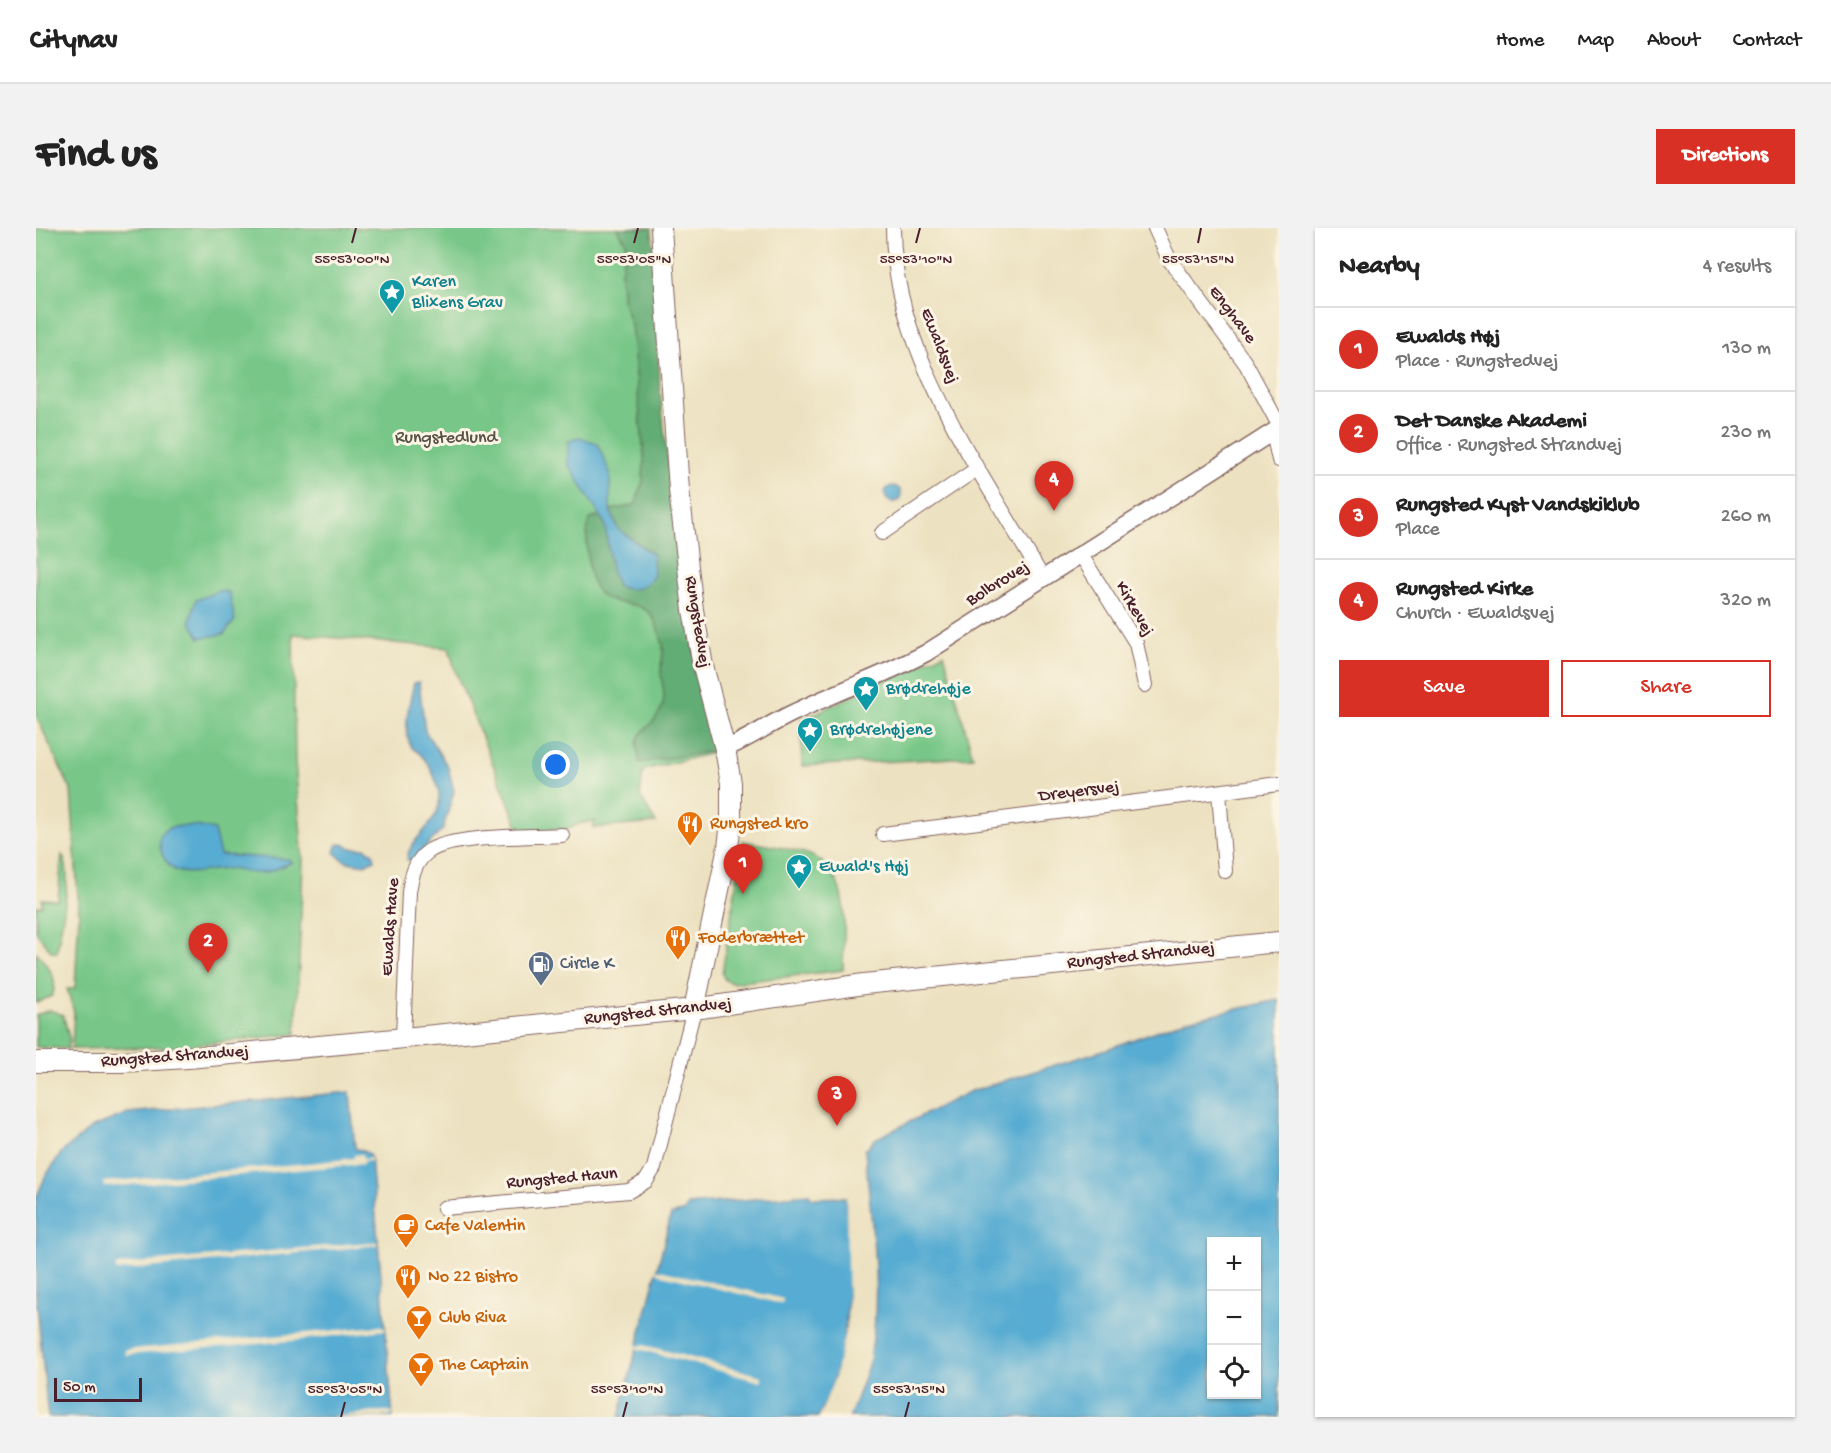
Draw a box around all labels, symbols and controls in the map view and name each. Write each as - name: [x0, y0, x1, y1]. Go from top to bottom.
- text: Citynav: [30, 25, 118, 58]
- text: Home: [1496, 29, 1544, 54]
- text: Map: [1577, 29, 1614, 54]
- text: About: [1647, 29, 1700, 54]
- text: Contact: [1733, 29, 1801, 54]
- button: Directions: [1656, 129, 1795, 184]
- text: Find us: [36, 132, 156, 181]
- text: 55°53'00"N: [314, 251, 390, 269]
- text: 55°53'05"N: [597, 251, 671, 269]
- text: 55°53'10"N: [880, 251, 953, 269]
- text: 55°53'15"N: [1162, 251, 1234, 269]
- text: Nearby: [1339, 252, 1420, 283]
- text: 4 results: [1703, 256, 1771, 279]
- place label: Karen Blixens Grav: [411, 272, 503, 314]
- place icon: Karen Blixens Grav: [377, 277, 407, 315]
- street label: Enghave: [1203, 282, 1261, 349]
- street label: Ewaldsvej: [915, 305, 963, 387]
- text: Ewalds Høj: [1396, 325, 1500, 351]
- text: 1: [1354, 338, 1363, 361]
- text: 130 m: [1722, 338, 1771, 361]
- text: Place · Rungstedvej: [1396, 351, 1559, 374]
- text: Det Danske Akademi: [1396, 409, 1587, 435]
- text: 2: [1354, 422, 1363, 445]
- text: 230 m: [1721, 422, 1771, 445]
- park label: Rungstedlund: [395, 428, 498, 449]
- text: Office · Rungsted Strandvej: [1396, 435, 1622, 458]
- pin: 4: [1034, 462, 1074, 511]
- text: Rungsted Kyst Vandskiklub: [1396, 493, 1640, 519]
- text: 3: [1353, 506, 1364, 529]
- text: 260 m: [1721, 506, 1771, 529]
- text: Place: [1396, 519, 1440, 542]
- street label: Bolbrovej: [962, 556, 1033, 612]
- street label: Rungstedvej: [679, 574, 715, 670]
- text: Rungsted Kirke: [1396, 577, 1533, 603]
- street label: Kirkevej: [1110, 578, 1158, 640]
- text: 4: [1354, 590, 1363, 613]
- text: 320 m: [1721, 590, 1771, 613]
- text: Church · Ewaldsvej: [1396, 603, 1555, 626]
- button: Save: [1339, 660, 1549, 717]
- button: Share: [1561, 660, 1771, 717]
- place icon: Brødrehøje: [851, 674, 881, 712]
- place label: Brødrehøje: [885, 679, 971, 700]
- place icon: Brødrehøjene: [795, 715, 825, 753]
- place label: Brødrehøjene: [829, 720, 933, 741]
- your location: [541, 750, 570, 779]
- street label: Dreyersvej: [1037, 777, 1120, 807]
- restaurant icon: Rungsted kro: [675, 809, 705, 847]
- place label: Rungsted kro: [710, 814, 808, 835]
- pin: 1: [724, 844, 762, 894]
- place icon: Ewald's Høj: [784, 852, 814, 890]
- place label: Ewald's Høj: [819, 857, 909, 878]
- street label: Ewalds Have: [377, 877, 405, 977]
- restaurant icon: Foderbrættet: [663, 923, 693, 961]
- pin: 2: [188, 924, 228, 973]
- place label: Foderbrættet: [697, 928, 806, 949]
- street label: Rungsted Strandvej: [1066, 938, 1216, 974]
- fuel station icon: Circle K: [526, 949, 556, 987]
- place label: Circle K: [560, 954, 616, 975]
- street label: Rungsted Strandvej: [583, 994, 733, 1030]
- street label: Rungsted Strandvej: [100, 1041, 250, 1073]
- pin: 3: [818, 1076, 856, 1126]
- street label: Rungsted Havn: [506, 1164, 619, 1194]
- cafe icon: Cafe Valentin: [391, 1211, 421, 1249]
- place label: Cafe Valentin: [425, 1216, 526, 1237]
- map controls: [1207, 1237, 1261, 1399]
- button: +: [1207, 1237, 1261, 1291]
- restaurant icon: No 22 Bistro: [393, 1262, 423, 1300]
- place label: No 22 Bistro: [428, 1267, 518, 1288]
- button: −: [1207, 1291, 1261, 1345]
- bar icon: Club Riva: [404, 1303, 434, 1341]
- place label: Club Riva: [439, 1308, 507, 1329]
- button: locate: [1207, 1345, 1261, 1399]
- bar icon: The Captain: [406, 1350, 436, 1388]
- place label: The Captain: [439, 1355, 529, 1376]
- scale bar: [54, 1375, 142, 1402]
- text: 50 m: [63, 1379, 96, 1398]
- text: 55°53'05"N: [308, 1381, 382, 1399]
- text: 55°53'10"N: [591, 1381, 664, 1399]
- text: 55°53'15"N: [873, 1381, 945, 1399]

